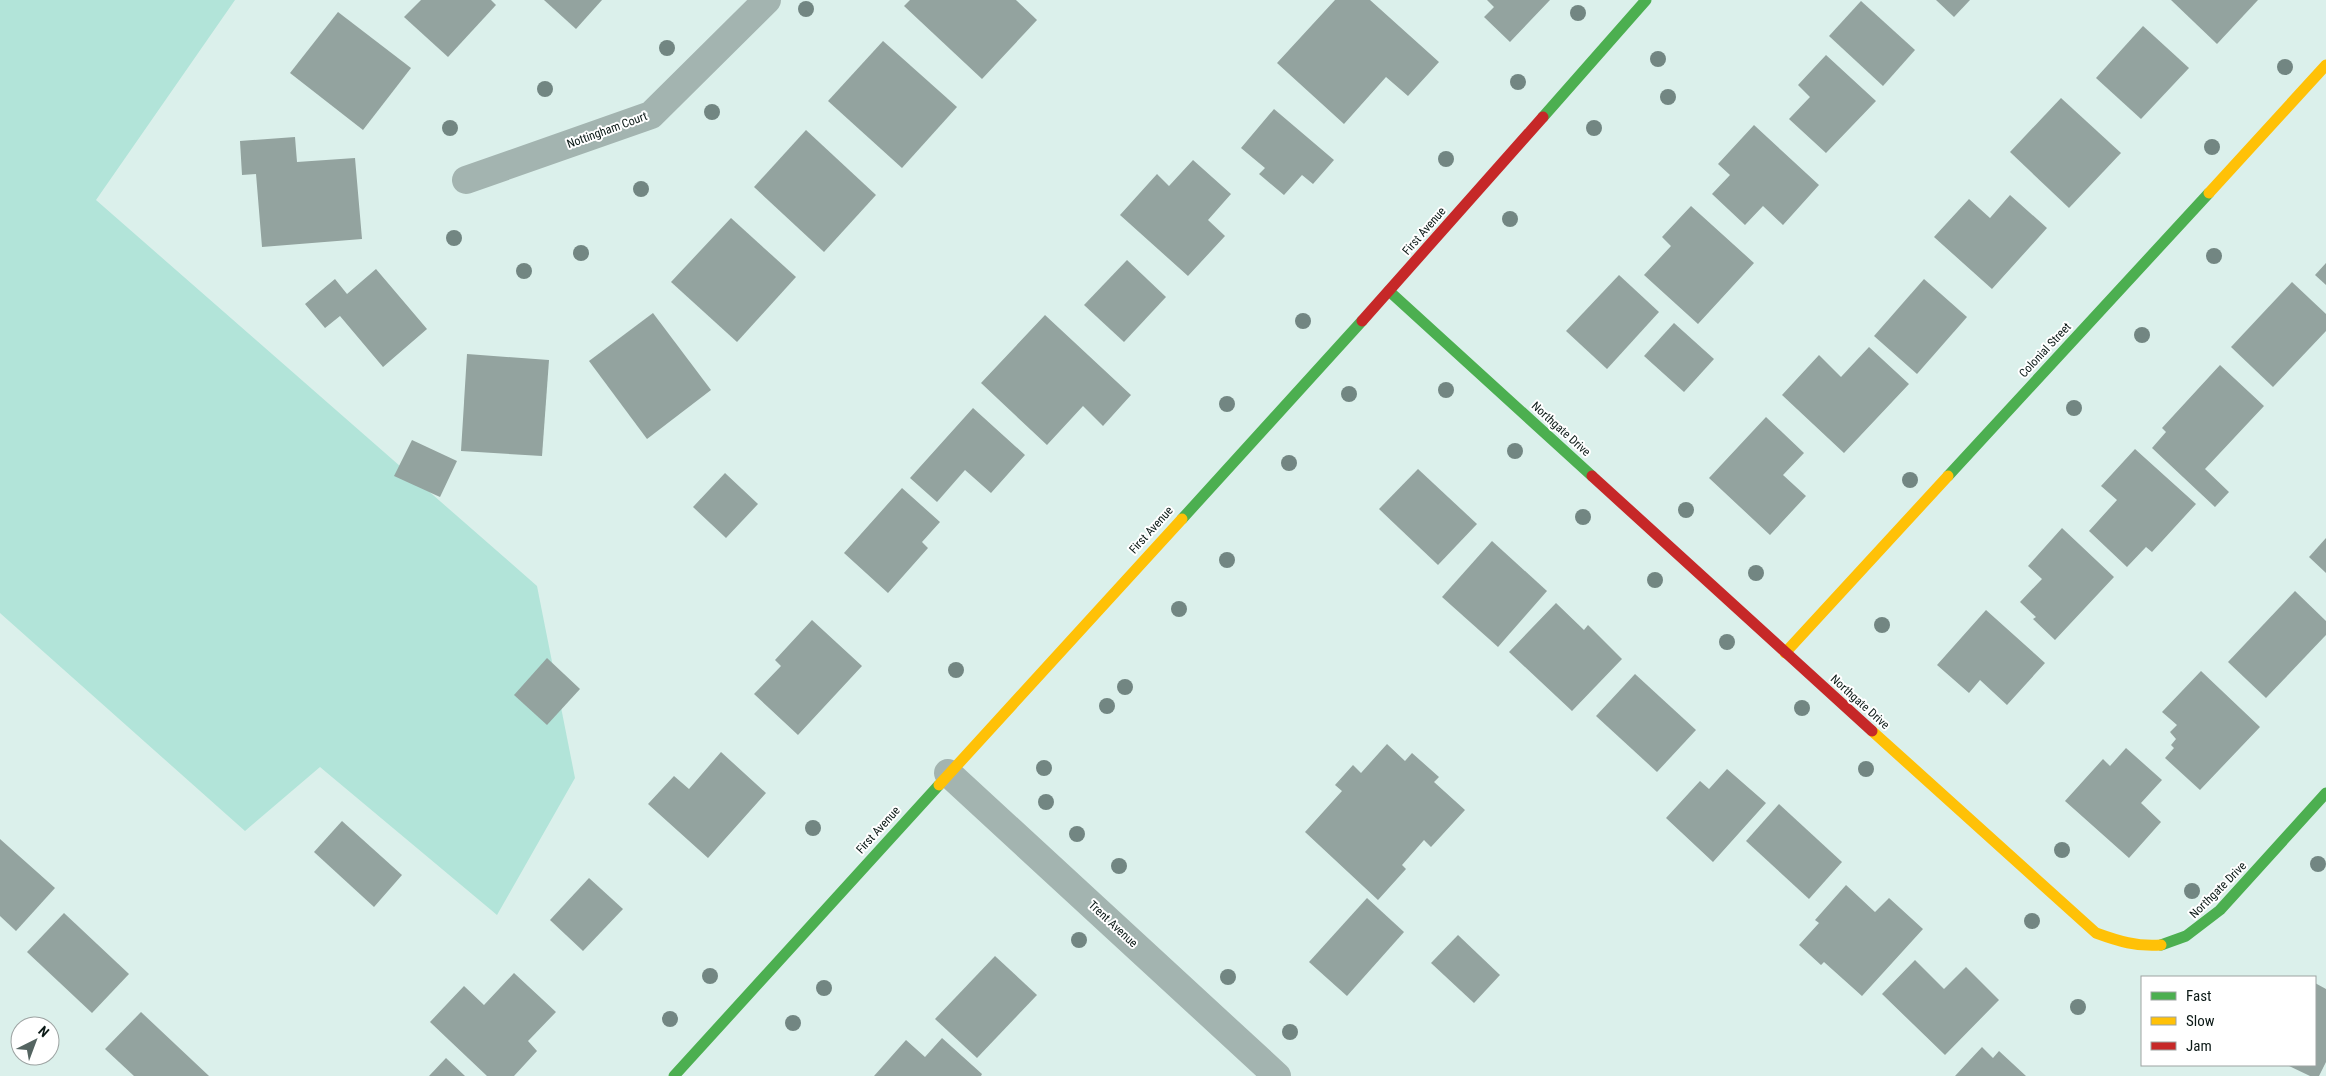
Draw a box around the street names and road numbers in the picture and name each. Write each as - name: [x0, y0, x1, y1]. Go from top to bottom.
- street label: Nottingham Court: [565, 109, 650, 151]
- street label: First Avenue: [1400, 204, 1449, 258]
- street label: Colonial Street: [2016, 319, 2074, 380]
- street label: Northgate Drive: [1529, 399, 1594, 459]
- street label: First Avenue: [1126, 503, 1176, 556]
- street label: Northgate Drive: [1828, 672, 1893, 732]
- street label: First Avenue: [853, 803, 903, 856]
- street label: Northgate Drive: [2187, 859, 2249, 921]
- street label: Trent Avenue: [1086, 898, 1141, 950]

